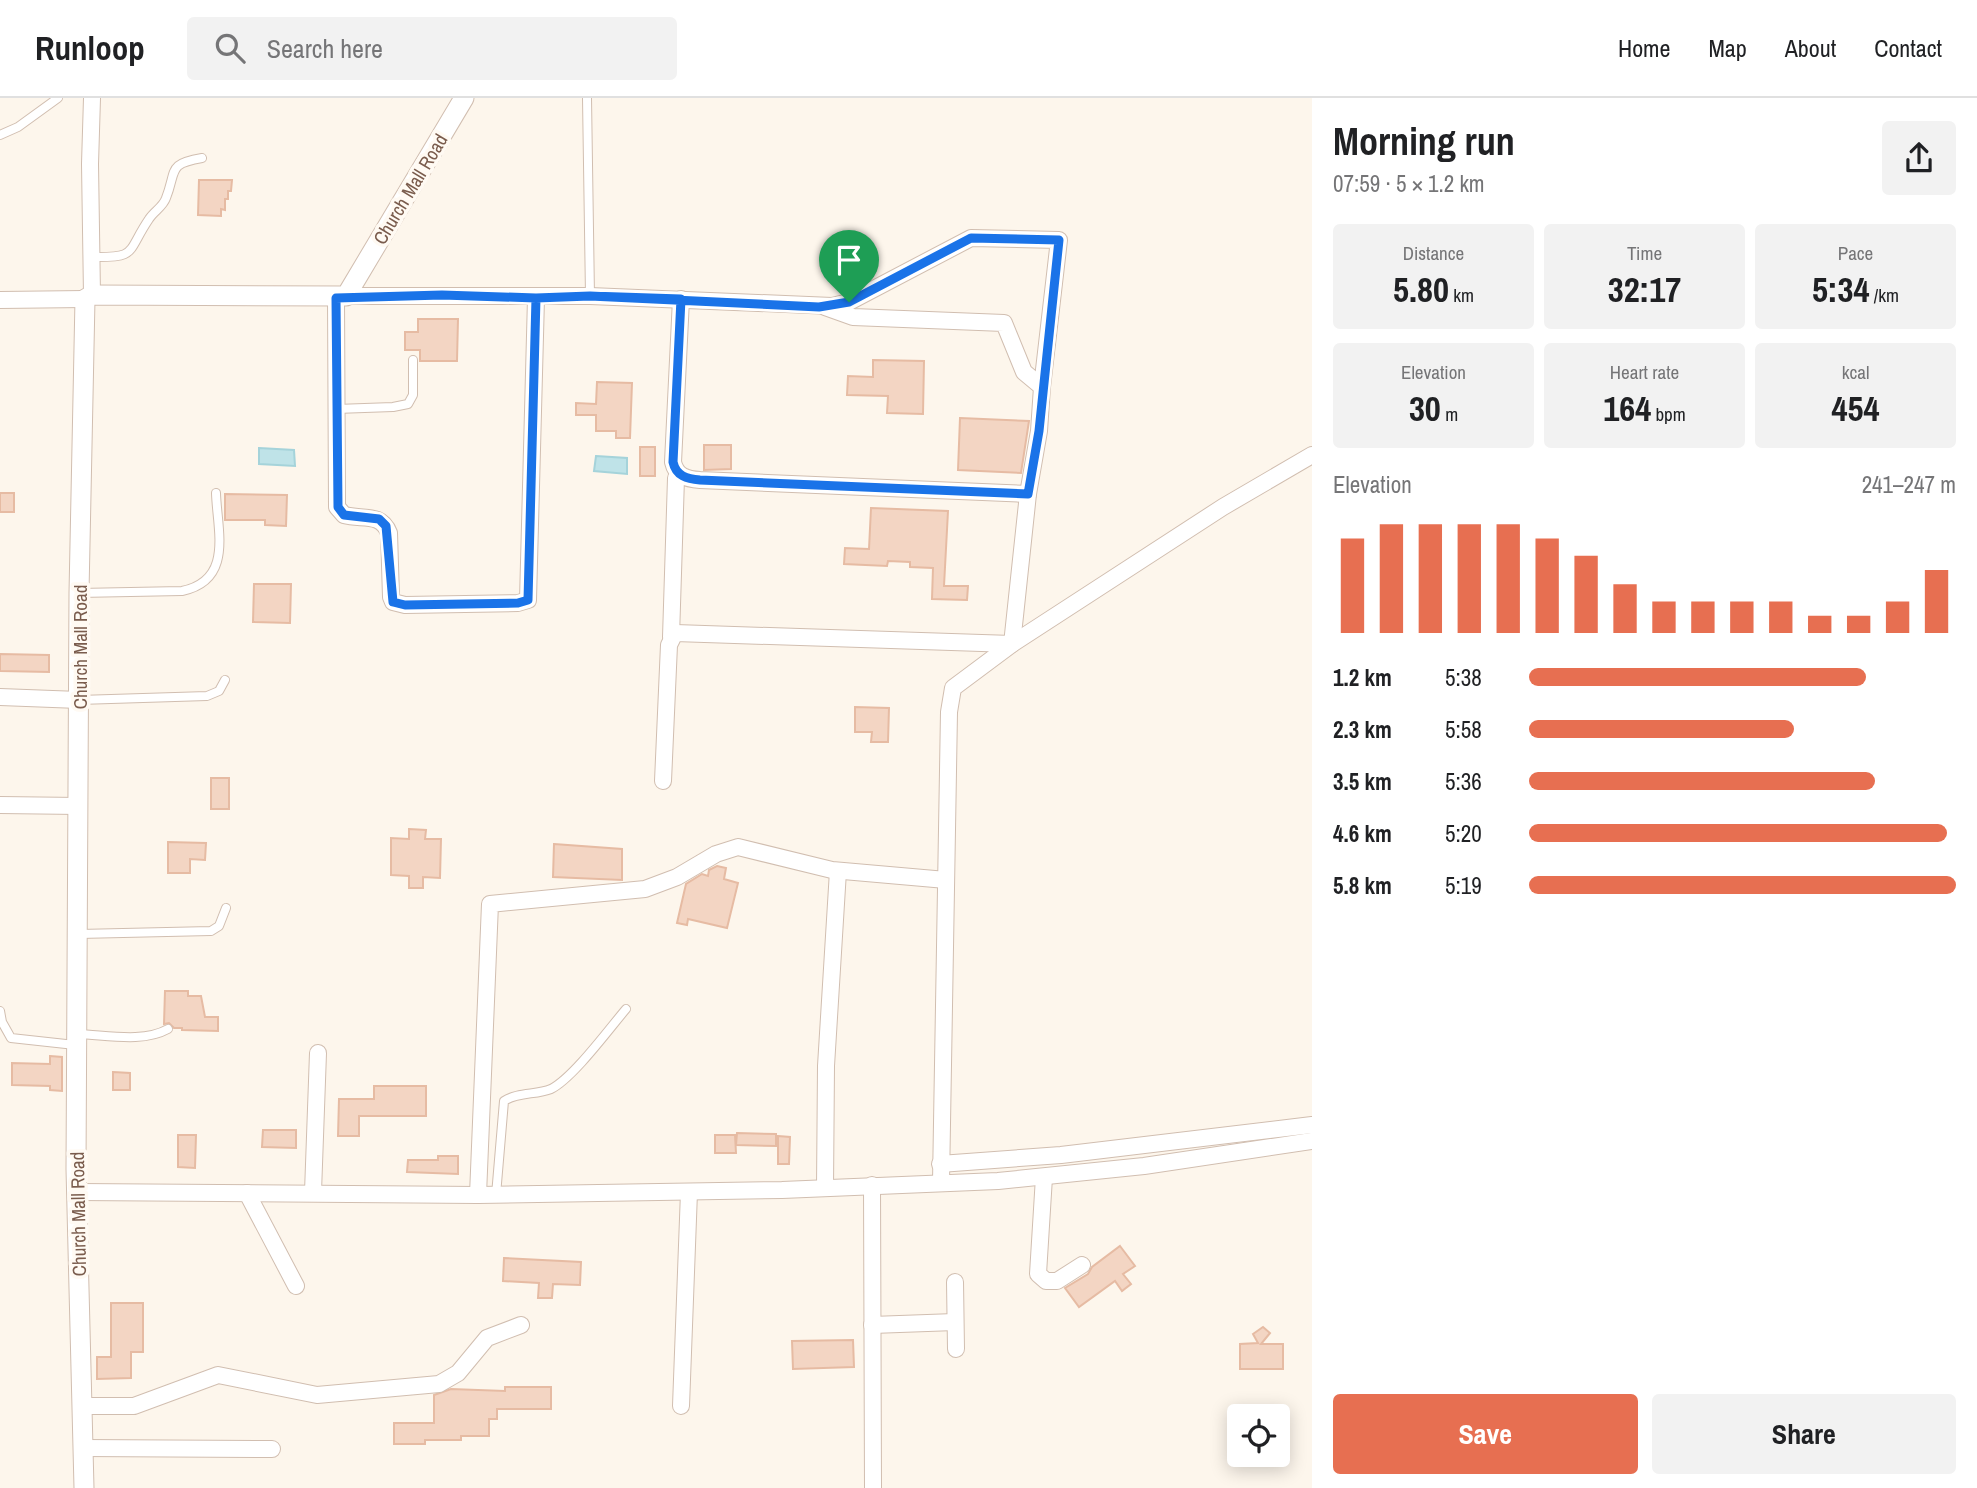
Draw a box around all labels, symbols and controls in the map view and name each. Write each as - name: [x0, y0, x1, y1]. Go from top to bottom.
- search box: [187, 17, 677, 80]
- text: Runloop: [35, 26, 145, 70]
- icon: search: [211, 29, 249, 67]
- text: Search here: [267, 31, 383, 66]
- text: Home: [1618, 32, 1670, 64]
- text: Map: [1708, 32, 1747, 64]
- text: About: [1785, 32, 1836, 64]
- text: Contact: [1874, 32, 1942, 64]
- text: Morning run: [1333, 116, 1515, 167]
- button: share: [1882, 121, 1956, 195]
- street label: Church Mall Road: [367, 129, 453, 249]
- text: 07:59 · 5 × 1.2 km: [1333, 168, 1485, 199]
- pin: [819, 230, 879, 302]
- text: Distance: [1403, 240, 1464, 266]
- text: Time: [1627, 240, 1662, 266]
- text: Pace: [1838, 240, 1873, 266]
- icon: arrive: [830, 241, 868, 279]
- text: 5.80: [1393, 266, 1449, 313]
- text: 32:17: [1608, 266, 1681, 313]
- text: 5:34: [1812, 266, 1870, 313]
- text: km: [1449, 282, 1474, 308]
- text: /km: [1870, 282, 1899, 308]
- text: Elevation: [1401, 359, 1466, 385]
- text: Heart rate: [1610, 359, 1679, 385]
- text: kcal: [1842, 359, 1869, 385]
- text: 30: [1409, 385, 1441, 432]
- text: 164: [1603, 385, 1651, 432]
- text: 454: [1832, 385, 1879, 432]
- text: m: [1441, 401, 1458, 427]
- text: bpm: [1651, 401, 1686, 427]
- text: Elevation: [1333, 469, 1412, 500]
- text: 241–247 m: [1862, 469, 1956, 500]
- street label: Church Mall Road: [67, 585, 93, 709]
- text: 1.2 km: [1333, 662, 1392, 693]
- text: 5:38: [1445, 662, 1482, 693]
- text: 2.3 km: [1333, 714, 1392, 745]
- text: 5:58: [1445, 714, 1482, 745]
- text: 3.5 km: [1333, 766, 1392, 797]
- text: 5:36: [1445, 766, 1482, 797]
- text: 4.6 km: [1333, 818, 1392, 849]
- text: 5:20: [1445, 818, 1482, 849]
- text: 5.8 km: [1333, 870, 1392, 901]
- text: 5:19: [1445, 870, 1482, 901]
- street label: Church Mall Road: [64, 1151, 92, 1277]
- button: Save: [1333, 1394, 1638, 1474]
- button: Share: [1652, 1394, 1956, 1474]
- map controls: [1227, 1404, 1290, 1467]
- button: locate: [1227, 1404, 1290, 1467]

